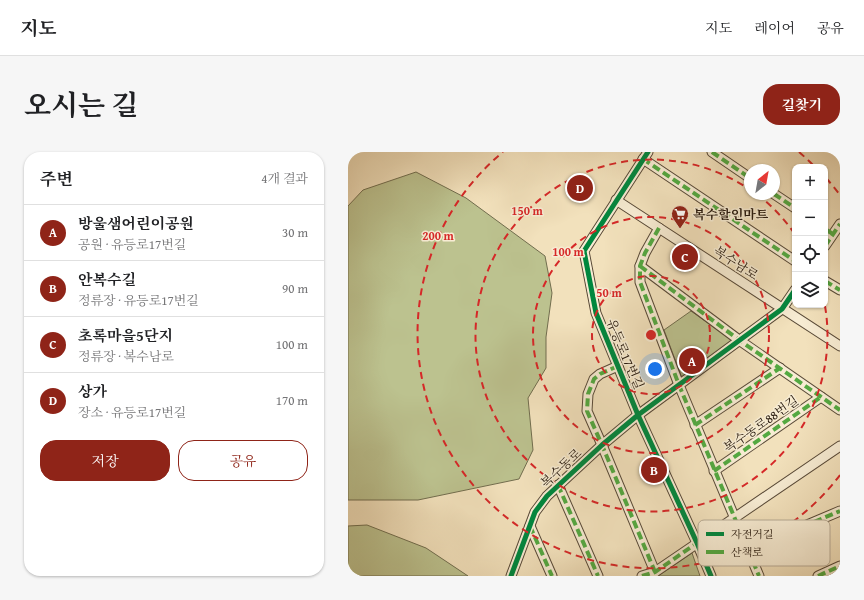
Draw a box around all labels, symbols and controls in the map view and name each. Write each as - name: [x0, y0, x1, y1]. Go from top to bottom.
- text: 지도: [20, 14, 57, 42]
- text: 지도: [705, 18, 732, 38]
- text: 레이어: [754, 18, 795, 38]
- text: 공유: [817, 18, 844, 38]
- text: 오시는 길: [24, 84, 138, 125]
- button: 길찾기: [763, 84, 840, 125]
- north arrow: [744, 164, 780, 200]
- map controls: [792, 164, 828, 308]
- button: +: [792, 164, 828, 200]
- text: 주변: [40, 166, 73, 191]
- text: 4개 결과: [261, 169, 308, 188]
- pin: D: [567, 173, 593, 203]
- button: −: [792, 200, 828, 236]
- text: 150 m: [511, 202, 544, 219]
- supermarket icon: 복수할인마트: [670, 204, 690, 229]
- place label: 복수할인마트: [693, 205, 769, 224]
- text: 방울샘어린이공원: [78, 213, 194, 234]
- text: A: [49, 223, 57, 242]
- text: 30 m: [282, 223, 308, 242]
- text: 200 m: [422, 227, 455, 244]
- text: 공원 · 유등로17번길: [78, 235, 186, 254]
- button: locate: [792, 236, 828, 272]
- street label: 복수남로: [710, 241, 763, 285]
- pin: C: [672, 242, 698, 272]
- text: 100 m: [552, 243, 585, 260]
- text: 안복수길: [78, 269, 136, 290]
- button: layers: [792, 272, 828, 308]
- text: B: [49, 279, 57, 298]
- text: 90 m: [282, 279, 308, 298]
- text: 50 m: [596, 284, 622, 301]
- text: 정류장 · 유등로17번길: [78, 291, 199, 310]
- street label: 유등로17번길: [602, 316, 648, 392]
- text: 초록마을5단지: [78, 325, 173, 346]
- centre of rings: [644, 328, 658, 342]
- text: C: [49, 335, 57, 354]
- text: 100 m: [276, 335, 308, 354]
- pin: A: [679, 346, 705, 376]
- text: 정류장 · 복수남로: [78, 347, 174, 366]
- your location: [645, 359, 665, 379]
- text: 상가: [78, 381, 107, 402]
- text: D: [49, 391, 57, 410]
- text: 170 m: [276, 391, 308, 410]
- street label: 복수동로88번길: [720, 391, 802, 457]
- text: 장소 · 유등로17번길: [78, 403, 186, 422]
- button: 저장: [40, 440, 170, 481]
- button: 공유: [178, 440, 308, 481]
- street label: 복수동로: [536, 444, 586, 492]
- pin: B: [641, 455, 667, 485]
- legend: [698, 520, 830, 566]
- text: 자전거길: [731, 526, 774, 542]
- text: 산책로: [731, 544, 763, 560]

